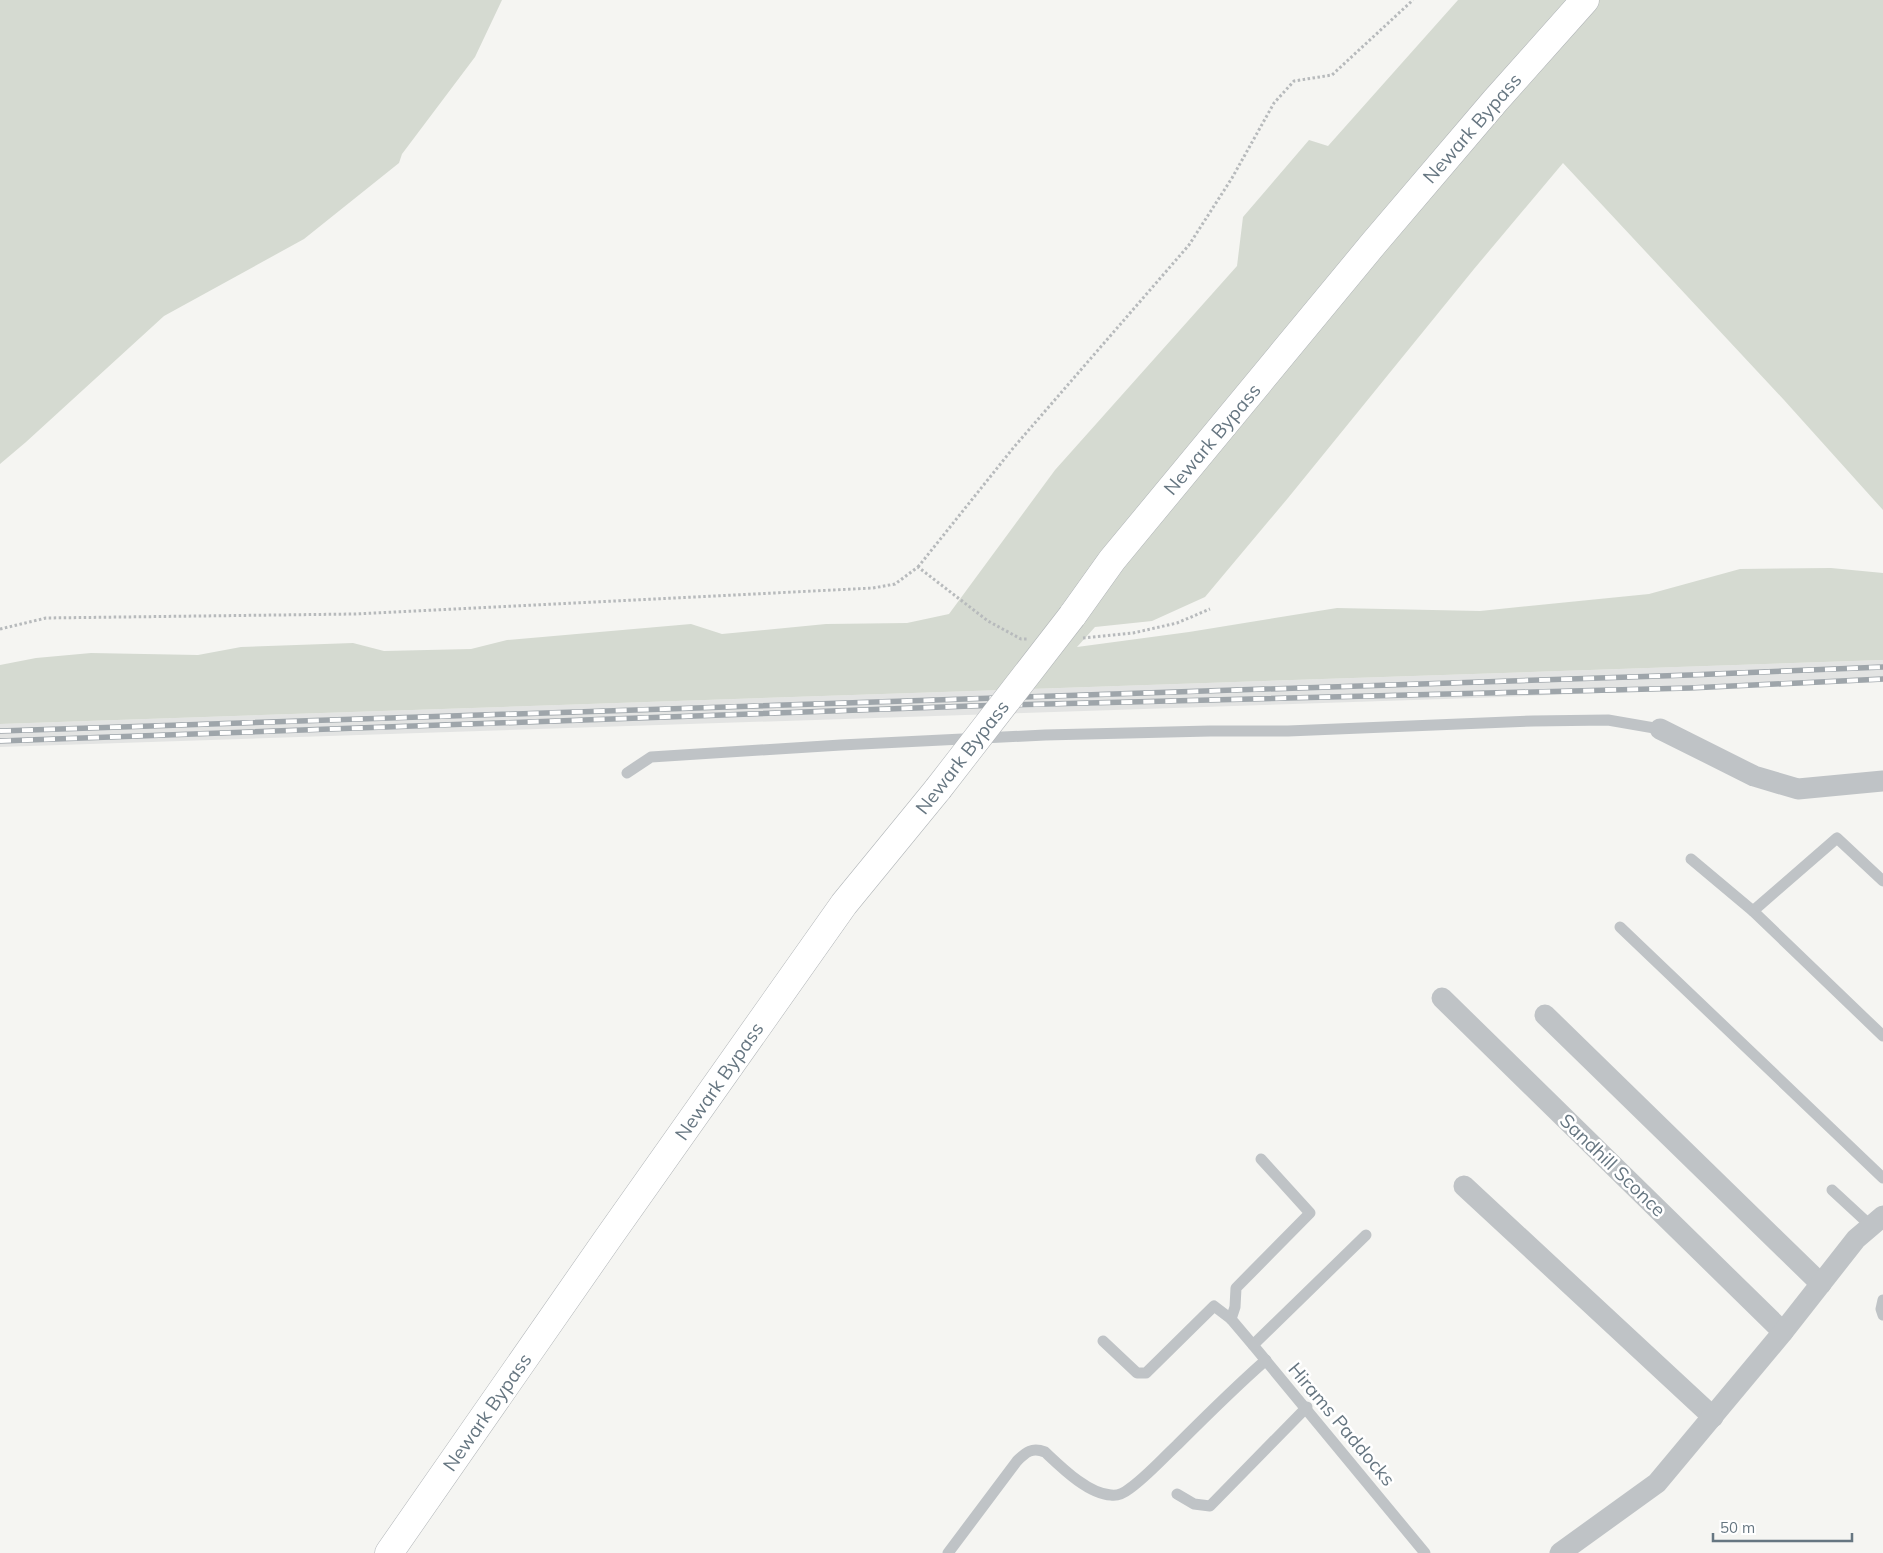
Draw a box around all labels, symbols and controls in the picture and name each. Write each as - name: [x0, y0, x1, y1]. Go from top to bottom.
- street label: Newark Bypass: [1418, 68, 1526, 188]
- street label: Newark Bypass: [1158, 378, 1266, 500]
- street label: Newark Bypass: [910, 695, 1014, 819]
- street label: Newark Bypass: [669, 1017, 769, 1145]
- street label: Sandhill Sconce: [1555, 1108, 1671, 1222]
- street label: Newark Bypass: [437, 1348, 537, 1476]
- street label: Hirams Paddocks: [1283, 1357, 1401, 1491]
- scale bar: [1713, 1510, 1852, 1542]
- text: 50 m: [1720, 1518, 1755, 1537]

